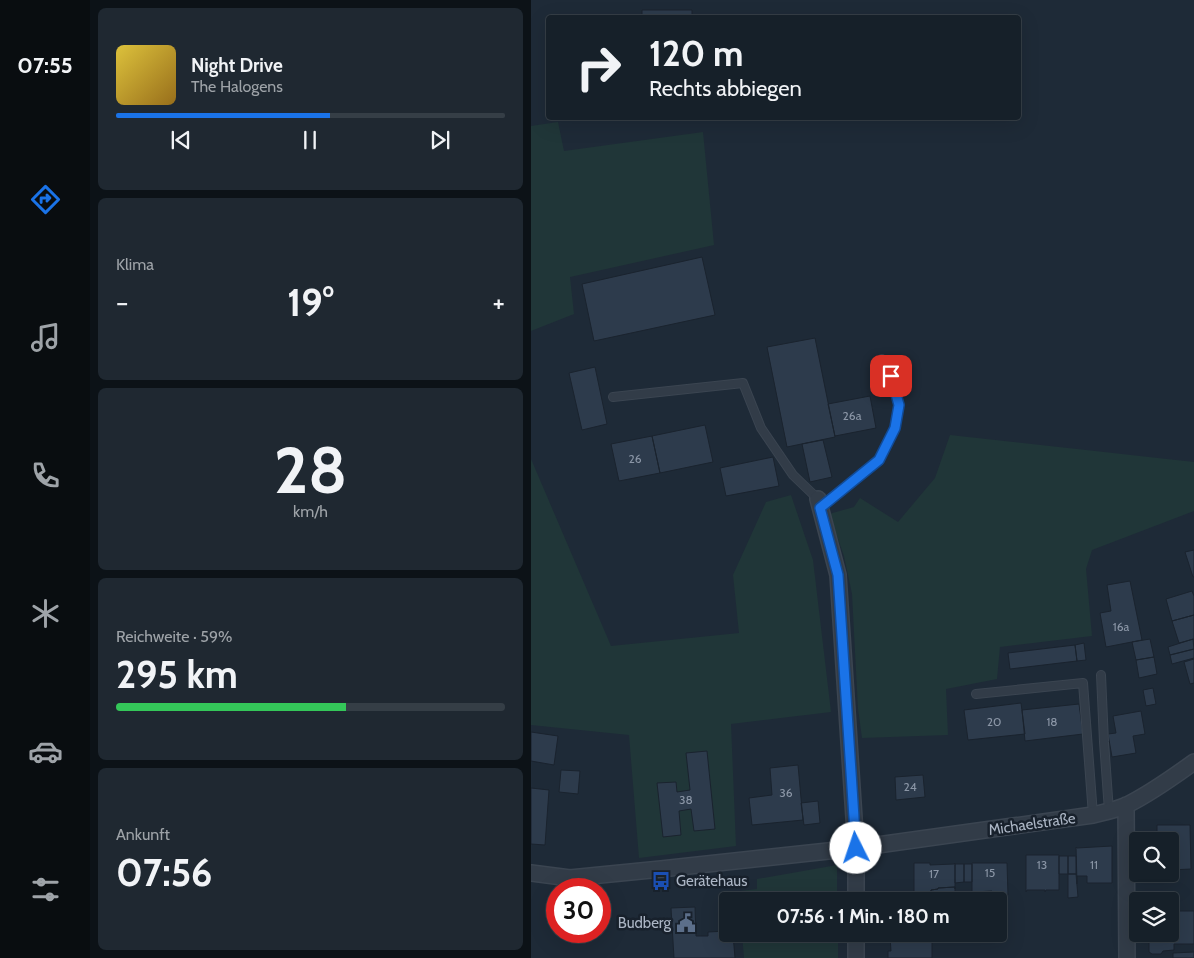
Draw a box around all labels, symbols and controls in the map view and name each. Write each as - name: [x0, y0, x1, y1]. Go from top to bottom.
- text: 120 m: [649, 32, 743, 75]
- icon: right: [566, 35, 631, 100]
- text: 07:55: [17, 52, 73, 79]
- text: Night Drive: [191, 54, 283, 77]
- text: Rechts abbiegen: [649, 75, 802, 102]
- text: The Halogens: [191, 77, 283, 96]
- icon: previous: [167, 126, 195, 154]
- icon: pause: [296, 126, 324, 154]
- icon: next: [426, 126, 454, 154]
- icon: directions: [28, 182, 63, 217]
- text: Klima: [116, 255, 154, 274]
- text: 19°: [287, 279, 334, 326]
- text: −: [116, 285, 128, 319]
- text: +: [493, 285, 505, 319]
- icon: music: [28, 320, 63, 355]
- pin: [870, 355, 912, 397]
- icon: arrive: [877, 362, 905, 390]
- house number: 26a: [843, 408, 862, 423]
- text: 28: [274, 430, 347, 509]
- house number: 26: [628, 451, 642, 466]
- icon: phone: [28, 458, 63, 493]
- text: km/h: [293, 502, 328, 521]
- icon: climate: [28, 596, 63, 631]
- house number: 16a: [1113, 619, 1129, 634]
- text: Reichweite · 59%: [116, 627, 233, 646]
- text: 295 km: [116, 651, 238, 698]
- house number: 20: [987, 714, 1001, 729]
- house number: 18: [1046, 714, 1058, 729]
- icon: car: [28, 734, 63, 769]
- house number: 24: [903, 779, 917, 794]
- house number: 36: [779, 785, 793, 800]
- house number: 38: [679, 792, 693, 807]
- street label: Michaelstraße: [987, 809, 1077, 839]
- position arrow: [829, 821, 881, 873]
- text: Ankunft: [116, 825, 170, 844]
- map controls: [1129, 832, 1179, 942]
- button: search: [1129, 832, 1179, 882]
- text: 07:56: [116, 849, 212, 896]
- house number: 13: [1037, 857, 1047, 872]
- house number: 11: [1090, 857, 1098, 872]
- house number: 15: [985, 865, 995, 880]
- house number: 17: [929, 866, 939, 881]
- bus stop icon: Gerätehaus: [650, 870, 672, 892]
- icon: filters: [28, 872, 63, 907]
- place label: Gerätehaus: [676, 872, 747, 890]
- speed limit sign: 30: [546, 878, 611, 943]
- button: layers: [1129, 892, 1179, 942]
- text: 07:56 · 1 Min. · 180 m: [777, 905, 950, 928]
- public building icon: Budberg: [675, 912, 697, 934]
- place label: Budberg: [618, 914, 672, 932]

